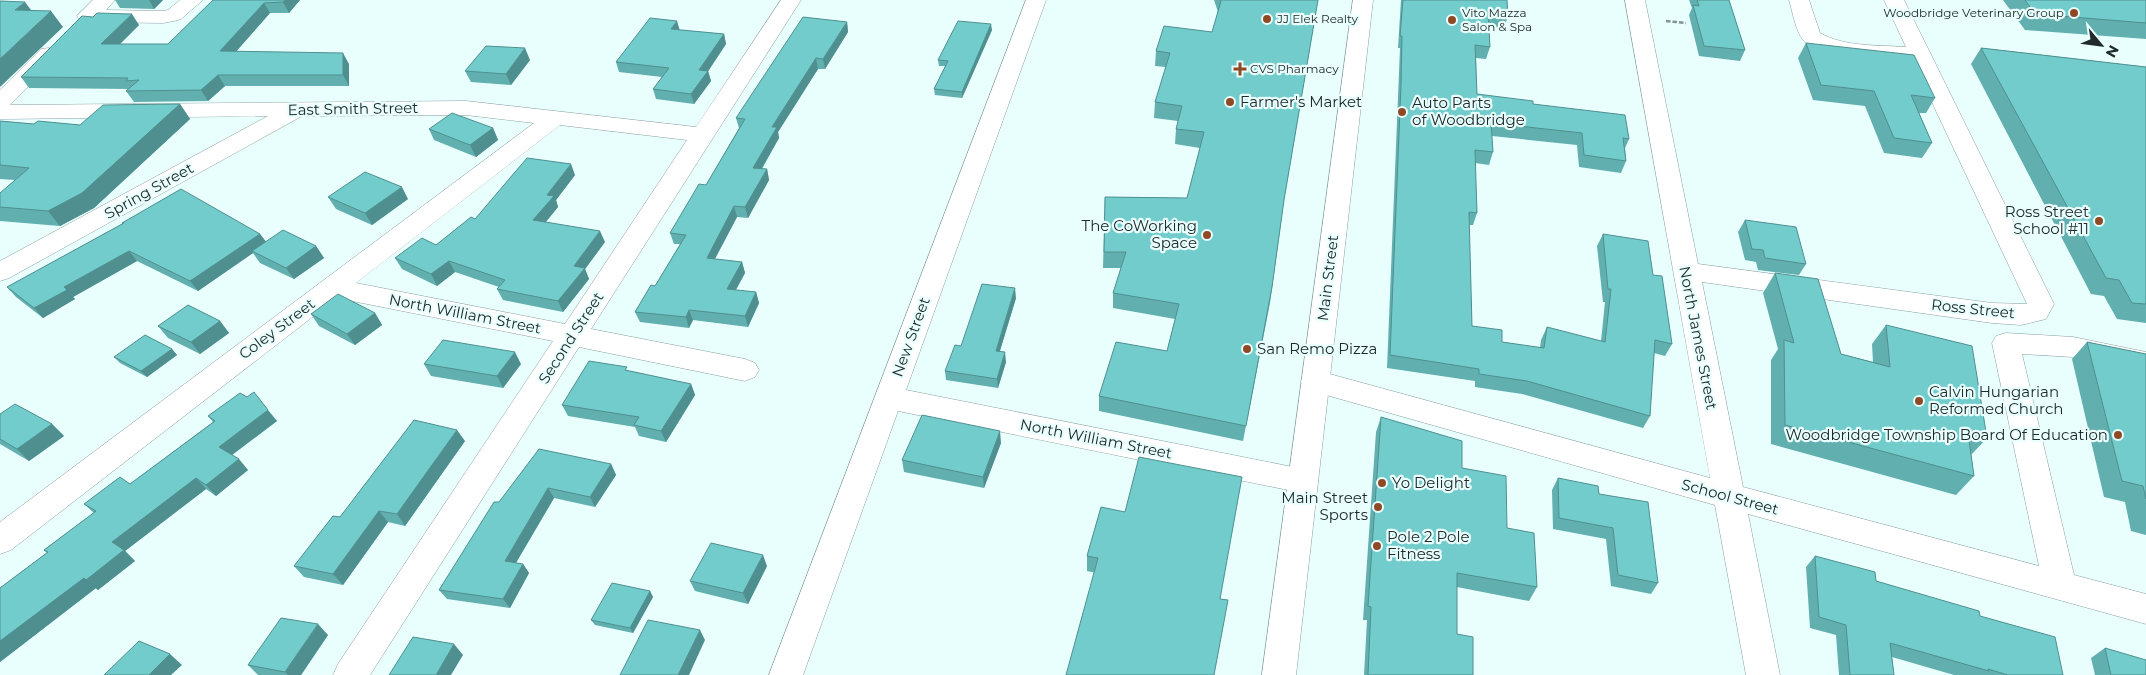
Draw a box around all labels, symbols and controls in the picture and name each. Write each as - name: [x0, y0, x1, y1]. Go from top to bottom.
- place label: Vito Mazza Salon & Spa: [1462, 5, 1532, 34]
- place label: Woodbridge Veterinary Group: [1883, 5, 2064, 20]
- marker: Woodbridge Veterinary Group: [2068, 7, 2080, 19]
- place label: JJ Elek Realty: [1276, 11, 1358, 26]
- marker: JJ Elek Realty: [1261, 13, 1273, 25]
- marker: Vito Mazza Salon & Spa: [1446, 14, 1458, 26]
- north arrow: [2076, 20, 2126, 70]
- text: N: [2102, 42, 2123, 61]
- place label: CVS Pharmacy: [1250, 61, 1339, 76]
- marker: CVS Pharmacy: [1234, 63, 1246, 75]
- place label: Farmer's Market: [1240, 92, 1362, 111]
- place label: Auto Parts of Woodbridge: [1412, 93, 1525, 129]
- marker: Farmer's Market: [1224, 96, 1236, 108]
- street label: East Smith Street: [287, 98, 418, 119]
- marker: Auto Parts of Woodbridge: [1396, 106, 1408, 118]
- street label: Spring Street: [101, 158, 197, 223]
- place label: Ross Street School #11: [2005, 202, 2089, 238]
- marker: Ross Street School #11: [2093, 215, 2105, 227]
- place label: The CoWorking Space: [1082, 216, 1197, 252]
- marker: The CoWorking Space: [1201, 229, 1213, 241]
- street label: Main Street: [1313, 234, 1342, 322]
- street label: North James Street: [1675, 264, 1722, 411]
- street label: Second Street: [534, 288, 607, 387]
- street label: North William Street: [387, 289, 543, 338]
- street label: Coley Street: [235, 294, 318, 363]
- street label: New Street: [887, 294, 934, 379]
- street label: Ross Street: [1930, 295, 2016, 322]
- place label: San Remo Pizza: [1257, 339, 1377, 358]
- marker: San Remo Pizza: [1241, 343, 1253, 355]
- place label: Calvin Hungarian Reformed Church: [1929, 382, 2063, 418]
- marker: Calvin Hungarian Reformed Church: [1913, 395, 1925, 407]
- street label: North William Street: [1018, 414, 1174, 463]
- place label: Woodbridge Township Board Of Education: [1786, 425, 2108, 444]
- marker: Woodbridge Township Board Of Education: [2112, 429, 2124, 441]
- place label: Yo Delight: [1392, 473, 1470, 492]
- street label: School Street: [1679, 474, 1781, 519]
- marker: Yo Delight: [1376, 477, 1388, 489]
- place label: Main Street Sports: [1281, 488, 1368, 524]
- marker: Main Street Sports: [1372, 501, 1384, 513]
- place label: Pole 2 Pole Fitness: [1387, 527, 1470, 563]
- marker: Pole 2 Pole Fitness: [1371, 540, 1383, 552]

